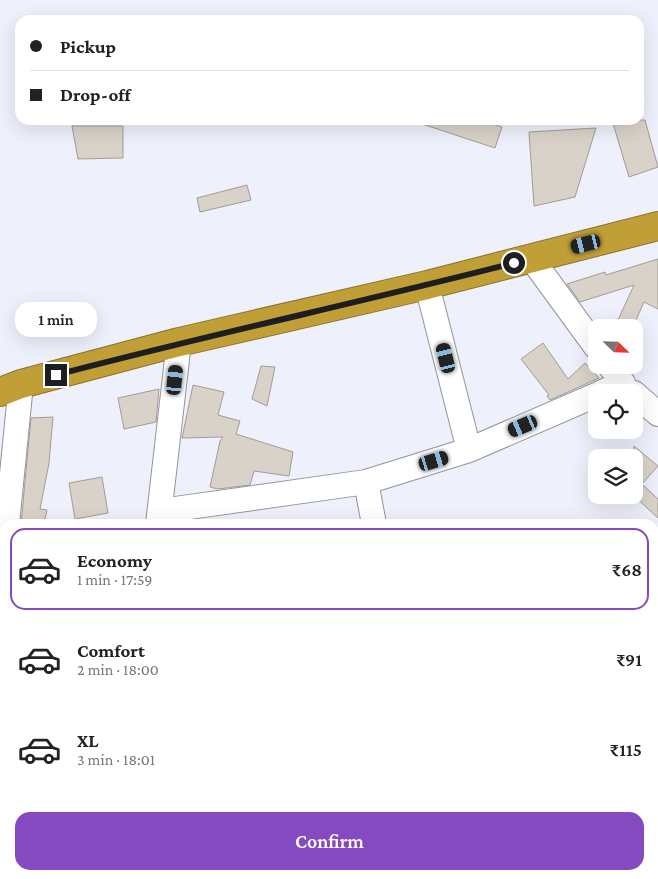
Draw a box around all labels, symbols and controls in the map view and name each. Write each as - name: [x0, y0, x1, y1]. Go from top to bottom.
- text: Pickup: [60, 36, 116, 57]
- text: Drop-off: [60, 84, 131, 105]
- car: [569, 233, 602, 255]
- route start: [503, 252, 525, 274]
- callout: 1 min: [15, 302, 97, 338]
- text: 1 min: [38, 311, 74, 328]
- north arrow: [588, 319, 642, 374]
- map controls: [588, 319, 643, 504]
- car: [435, 342, 456, 374]
- route end: [45, 364, 67, 386]
- car: [165, 364, 184, 396]
- button: locate: [588, 384, 643, 439]
- car: [506, 413, 539, 439]
- car: [417, 449, 450, 473]
- button: layers: [588, 449, 643, 504]
- icon: car: [17, 547, 62, 592]
- text: Economy: [77, 550, 152, 571]
- text: ₹68: [612, 559, 642, 580]
- text: 1 min · 17:59: [77, 571, 152, 588]
- icon: car: [17, 637, 62, 682]
- text: Comfort: [77, 640, 145, 661]
- text: ₹91: [616, 649, 642, 670]
- text: 2 min · 18:00: [77, 661, 159, 678]
- icon: car: [17, 727, 62, 772]
- text: XL: [77, 730, 99, 751]
- text: ₹115: [610, 739, 642, 760]
- text: 3 min · 18:01: [77, 751, 155, 768]
- button: Confirm: [15, 812, 644, 870]

